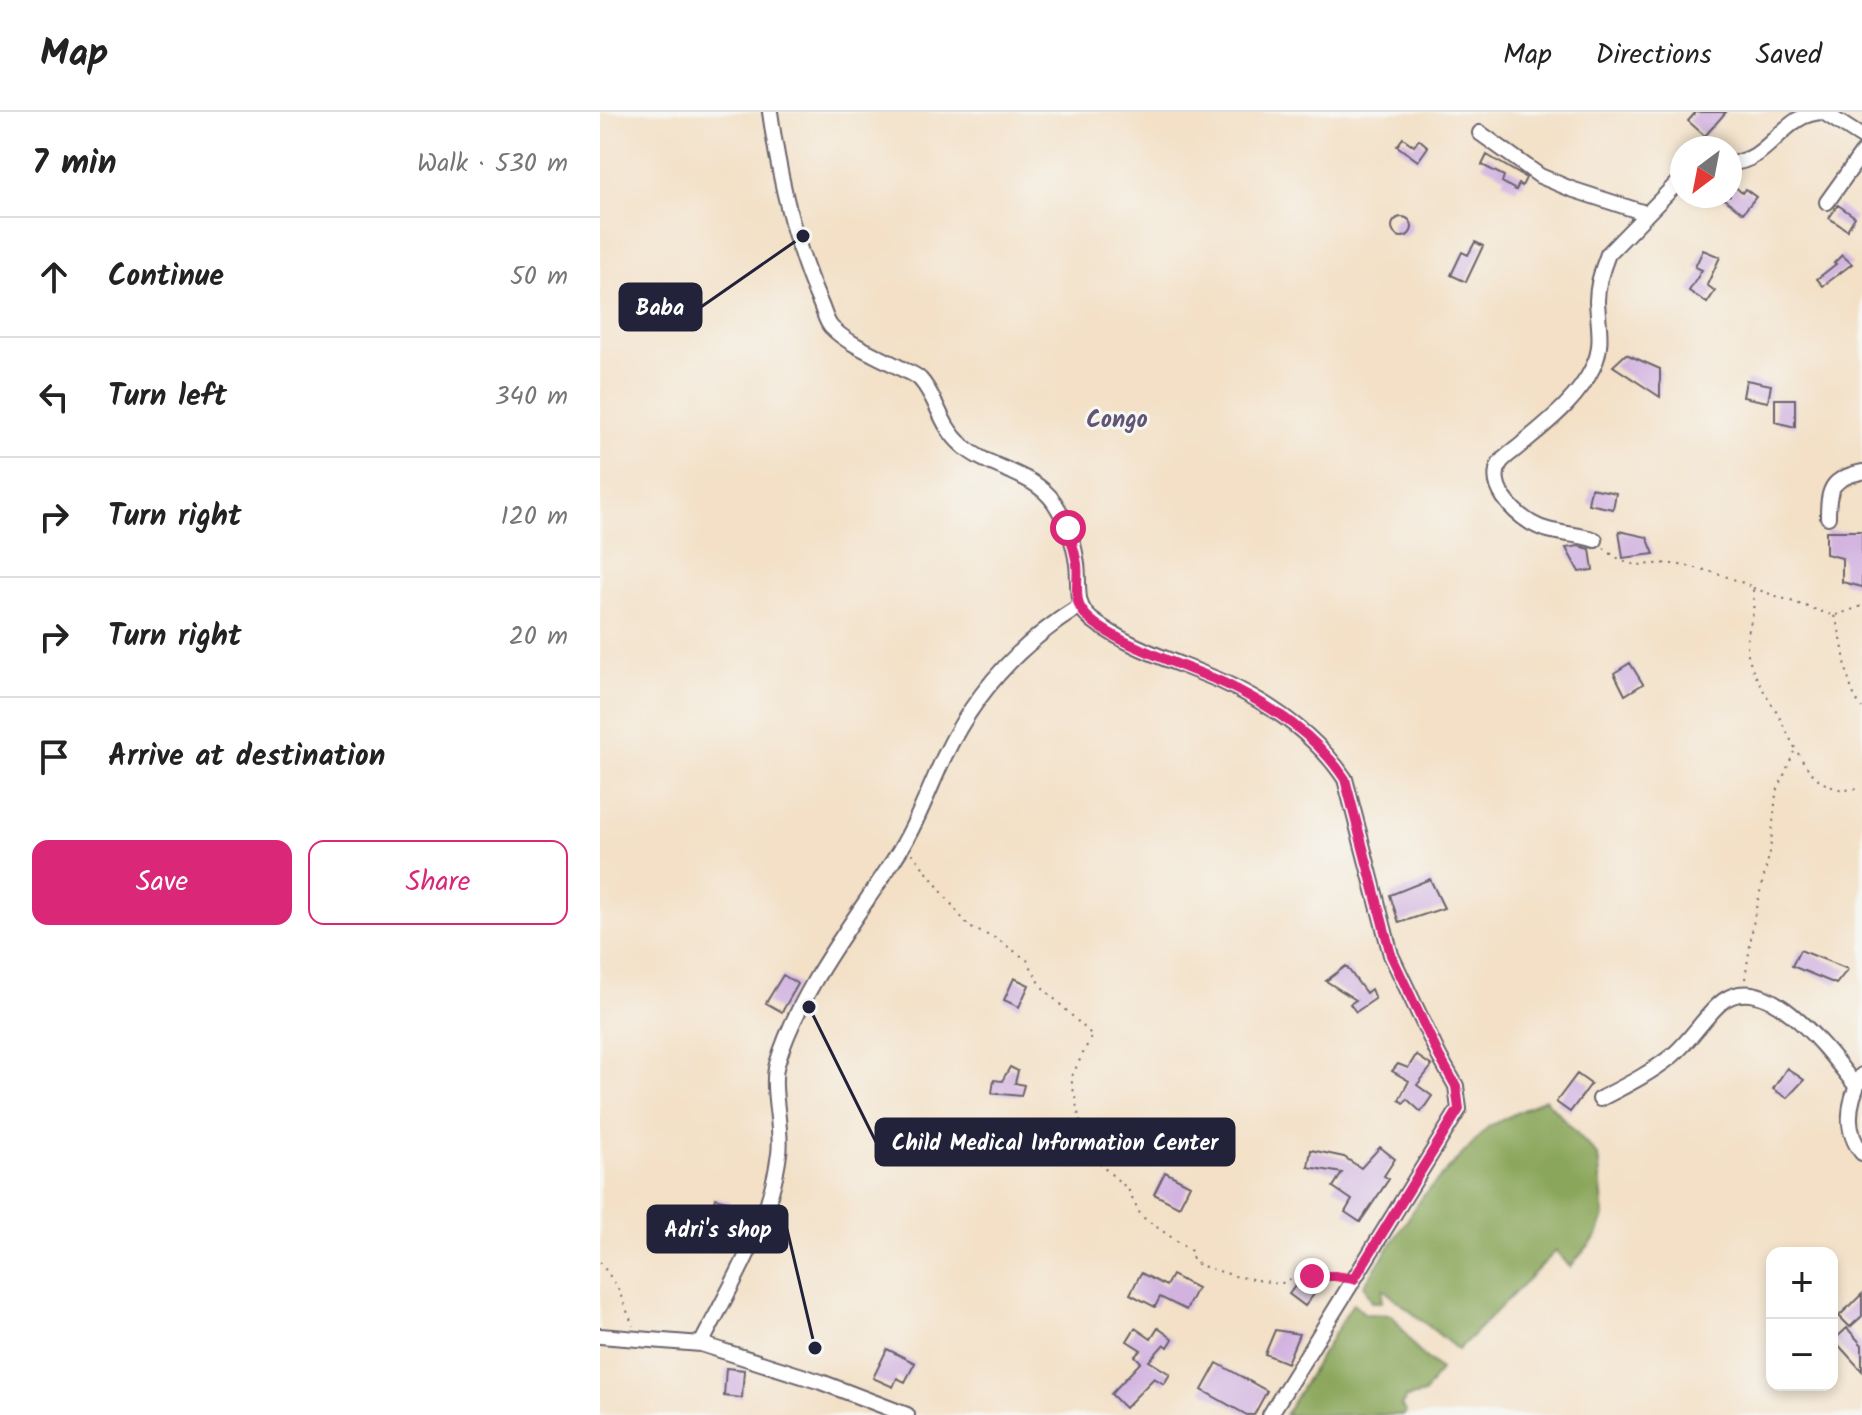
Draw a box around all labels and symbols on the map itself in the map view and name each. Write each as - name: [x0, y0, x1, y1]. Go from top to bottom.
- north arrow: [1670, 136, 1742, 208]
- callout: Baba: [620, 284, 701, 330]
- text: Baba: [636, 292, 684, 327]
- district label: Congo: [1086, 401, 1148, 440]
- route start: [1050, 510, 1086, 546]
- callout: Child Medical Information Center: [876, 1119, 1234, 1165]
- text: Child Medical Information Center: [892, 1127, 1219, 1162]
- callout: Adri's shop: [648, 1206, 787, 1252]
- text: Adri's shop: [664, 1214, 772, 1249]
- route end: [1294, 1258, 1330, 1294]

